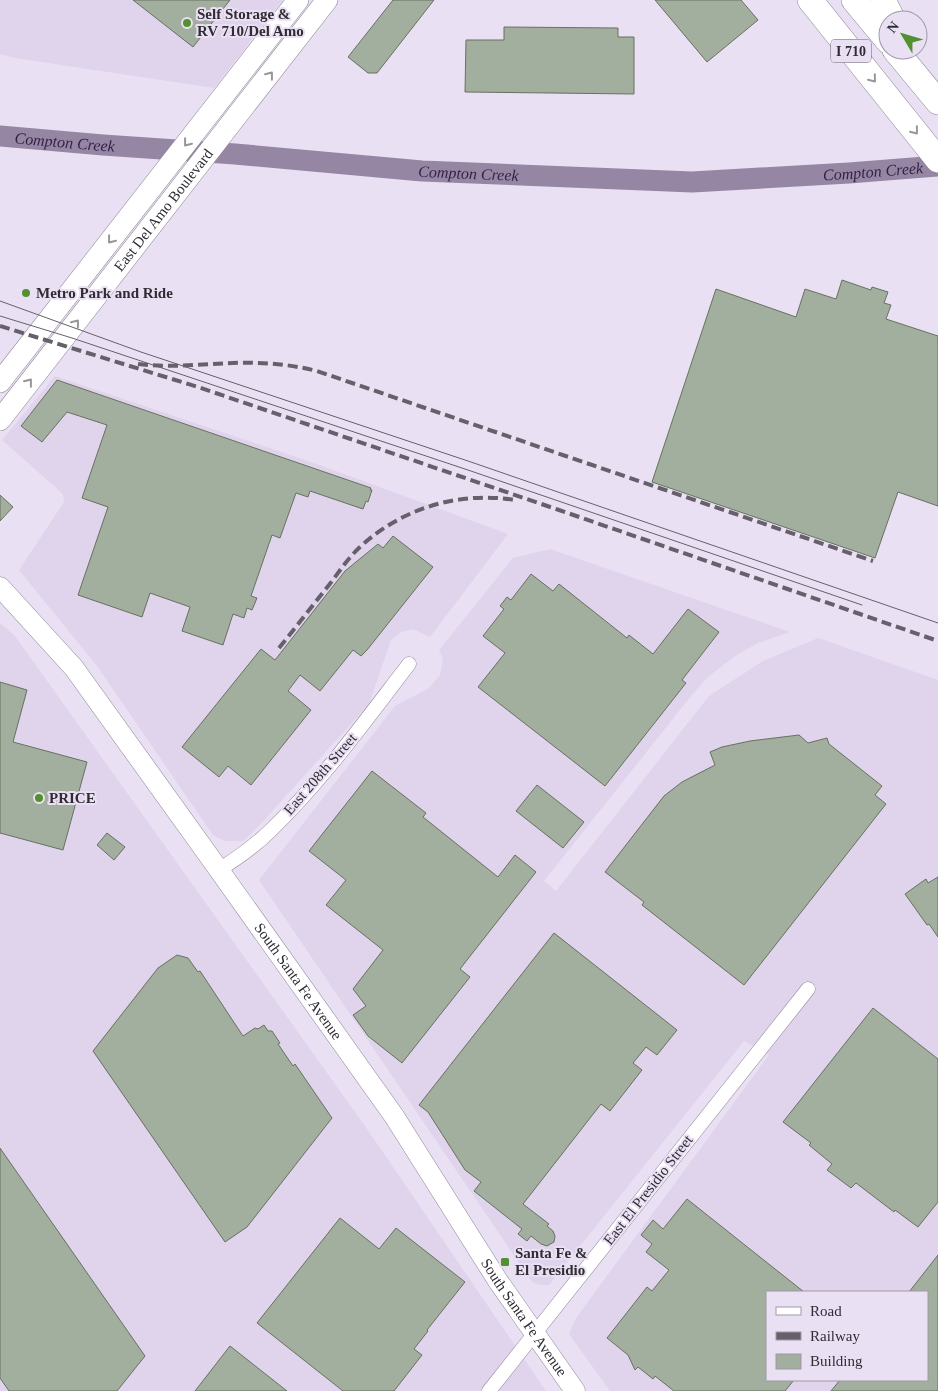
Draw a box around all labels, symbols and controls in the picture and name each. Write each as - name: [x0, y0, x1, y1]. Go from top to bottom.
- place label: Self Storage & RV 710/Del Amo: [197, 6, 304, 39]
- north arrow: [878, 10, 928, 60]
- marker: Self Storage & RV 710/Del Amo: [181, 17, 193, 29]
- text: N: [884, 19, 902, 36]
- road number: I 710: [831, 40, 871, 62]
- one-way arrow: [264, 72, 272, 81]
- one-way arrow: [868, 73, 877, 82]
- one-way arrow: [909, 125, 918, 135]
- water label: Compton Creek: [14, 129, 116, 155]
- one-way arrow: [184, 137, 193, 147]
- street label: East Del Amo Boulevard: [111, 145, 216, 274]
- water label: Compton Creek: [822, 159, 925, 183]
- water label: Compton Creek: [418, 163, 520, 184]
- one-way arrow: [107, 235, 116, 244]
- place label: Metro Park and Ride: [36, 285, 173, 301]
- marker: Metro Park and Ride: [20, 287, 32, 299]
- one-way arrow: [70, 319, 79, 329]
- one-way arrow: [24, 379, 32, 388]
- street label: East 208th Street: [280, 729, 360, 818]
- place label: PRICE: [49, 790, 96, 806]
- marker: PRICE: [33, 792, 45, 804]
- street label: South Santa Fe Avenue: [251, 920, 345, 1043]
- street label: East El Presidio Street: [600, 1131, 696, 1248]
- place label: Santa Fe & El Presidio: [515, 1245, 588, 1278]
- street label: South Santa Fe Avenue: [478, 1256, 570, 1380]
- marker: Santa Fe & El Presidio: [499, 1256, 511, 1268]
- legend: [766, 1291, 928, 1381]
- text: Road: [810, 1303, 842, 1319]
- text: Railway: [810, 1328, 860, 1344]
- text: Building: [810, 1353, 863, 1369]

